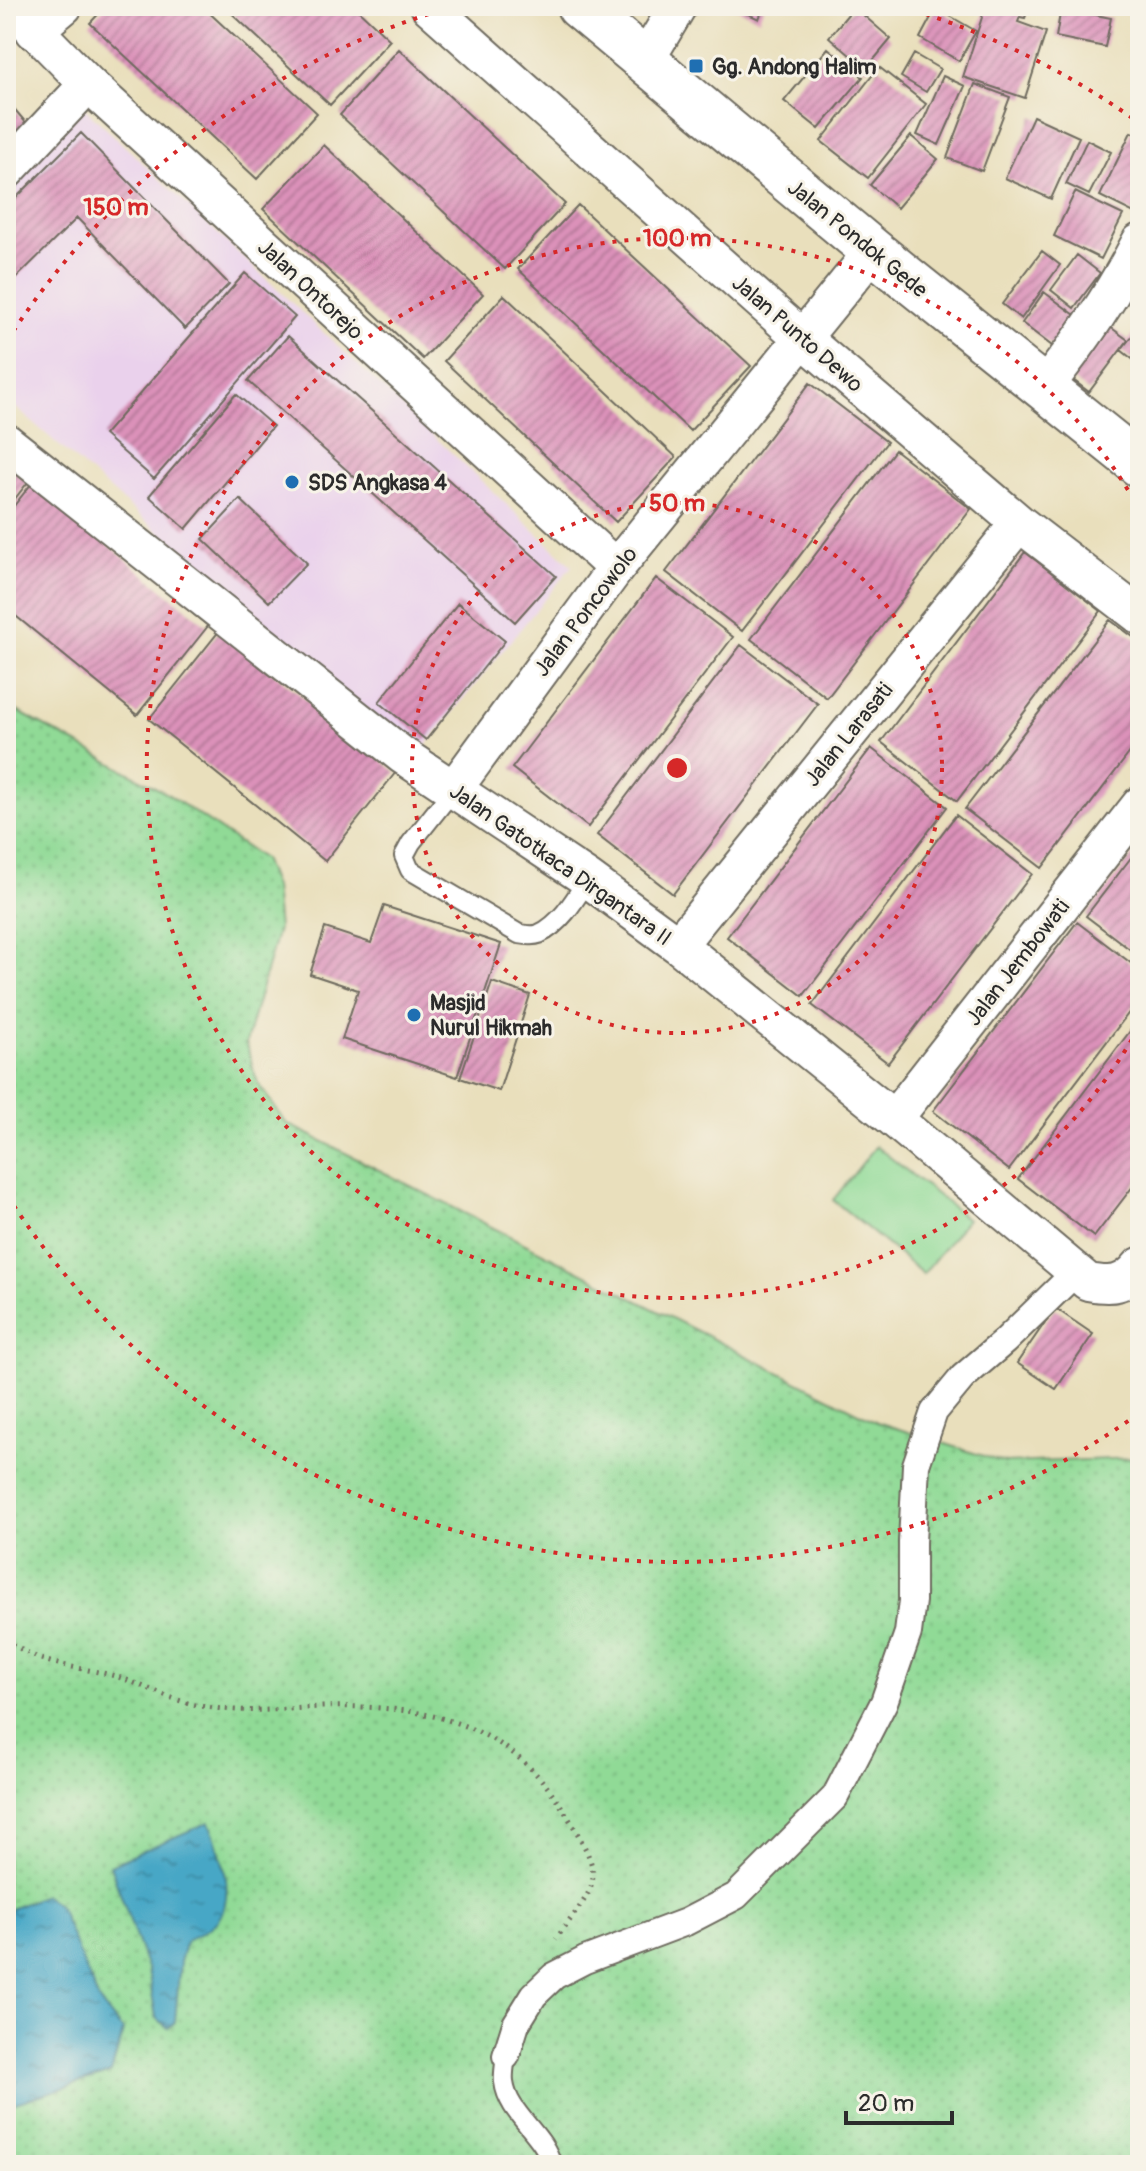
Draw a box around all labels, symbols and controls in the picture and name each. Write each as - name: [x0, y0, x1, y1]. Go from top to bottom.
- place label: Gg. Andong Halim: [712, 53, 877, 81]
- marker: Gg. Andong Halim: [687, 57, 705, 75]
- street label: Jalan Pondok Gede: [782, 174, 933, 304]
- text: 150 m: [83, 193, 149, 222]
- text: 100 m: [643, 224, 711, 253]
- street label: Jalan Ontorejo: [251, 234, 369, 346]
- street label: Jalan Punto Dewo: [726, 269, 869, 399]
- place label: SDS Angkasa 4: [308, 469, 447, 497]
- marker: SDS Angkasa 4: [283, 473, 301, 491]
- text: 50 m: [649, 489, 705, 518]
- street label: Jalan Poncowolo: [528, 541, 644, 682]
- street label: Jalan Larasati: [798, 677, 899, 792]
- centre of rings: [663, 754, 691, 782]
- street label: Jalan Gatotkaca Dirgantara II: [444, 777, 677, 952]
- street label: Jalan Jembowati: [960, 894, 1076, 1032]
- place label: Masjid Nurul Hikmah: [430, 989, 552, 1042]
- marker: Masjid Nurul Hikmah: [405, 1006, 423, 1024]
- scale bar: [846, 2075, 952, 2125]
- text: 20 m: [858, 2089, 914, 2118]

